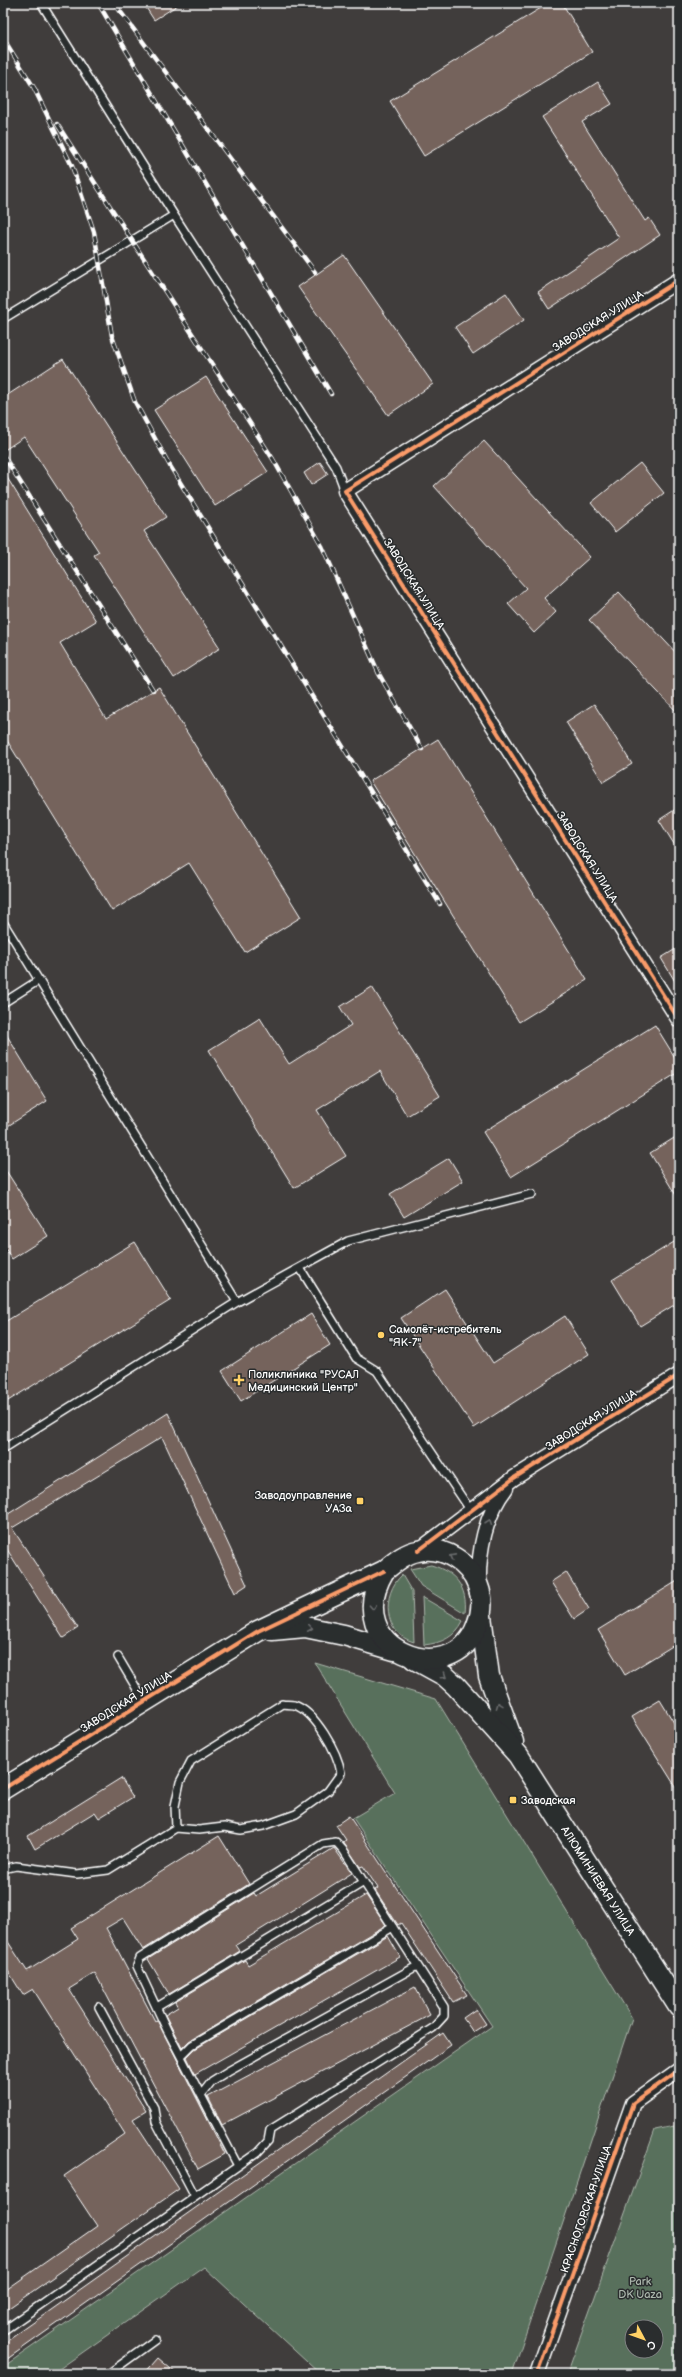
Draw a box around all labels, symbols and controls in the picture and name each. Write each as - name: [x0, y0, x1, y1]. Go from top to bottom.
- street label: ЗАВОДСКАЯ УЛИЦА: [550, 288, 646, 354]
- street label: ЗАВОДСКАЯ УЛИЦА: [381, 536, 447, 632]
- street label: ЗАВОДСКАЯ УЛИЦА: [554, 809, 620, 905]
- place label: Самолёт-истребитель "ЯК-7": [389, 1323, 502, 1349]
- marker: Самолёт-истребитель "ЯК-7": [376, 1330, 386, 1340]
- place label: Поликлиника "РУСАЛ Медицинский Центр": [248, 1368, 359, 1394]
- marker: Поликлиника "РУСАЛ Медицинский Центр": [233, 1374, 245, 1386]
- street label: ЗАВОДСКАЯ УЛИЦА: [543, 1387, 639, 1453]
- place label: Заводоуправление УАЗа: [255, 1489, 352, 1515]
- marker: Заводоуправление УАЗа: [355, 1496, 365, 1506]
- one-way arrow: [484, 1518, 493, 1525]
- one-way arrow: [448, 1554, 456, 1561]
- one-way arrow: [369, 1604, 378, 1610]
- one-way arrow: [307, 1623, 313, 1632]
- street label: ЗАВОДСКАЯ УЛИЦА: [78, 1669, 174, 1735]
- one-way arrow: [439, 1671, 446, 1678]
- one-way arrow: [496, 1702, 504, 1709]
- place label: Заводская: [521, 1794, 576, 1807]
- marker: Заводская: [508, 1795, 518, 1805]
- street label: АЛЮМИНИЕВАЯ УЛИЦА: [558, 1823, 638, 1938]
- street label: КРАСНОГОРСКАЯ УЛИЦА: [558, 2143, 614, 2274]
- park label: Park DK Uaza: [618, 2275, 662, 2301]
- north arrow: [624, 2319, 664, 2359]
- text: С: [644, 2338, 659, 2353]

